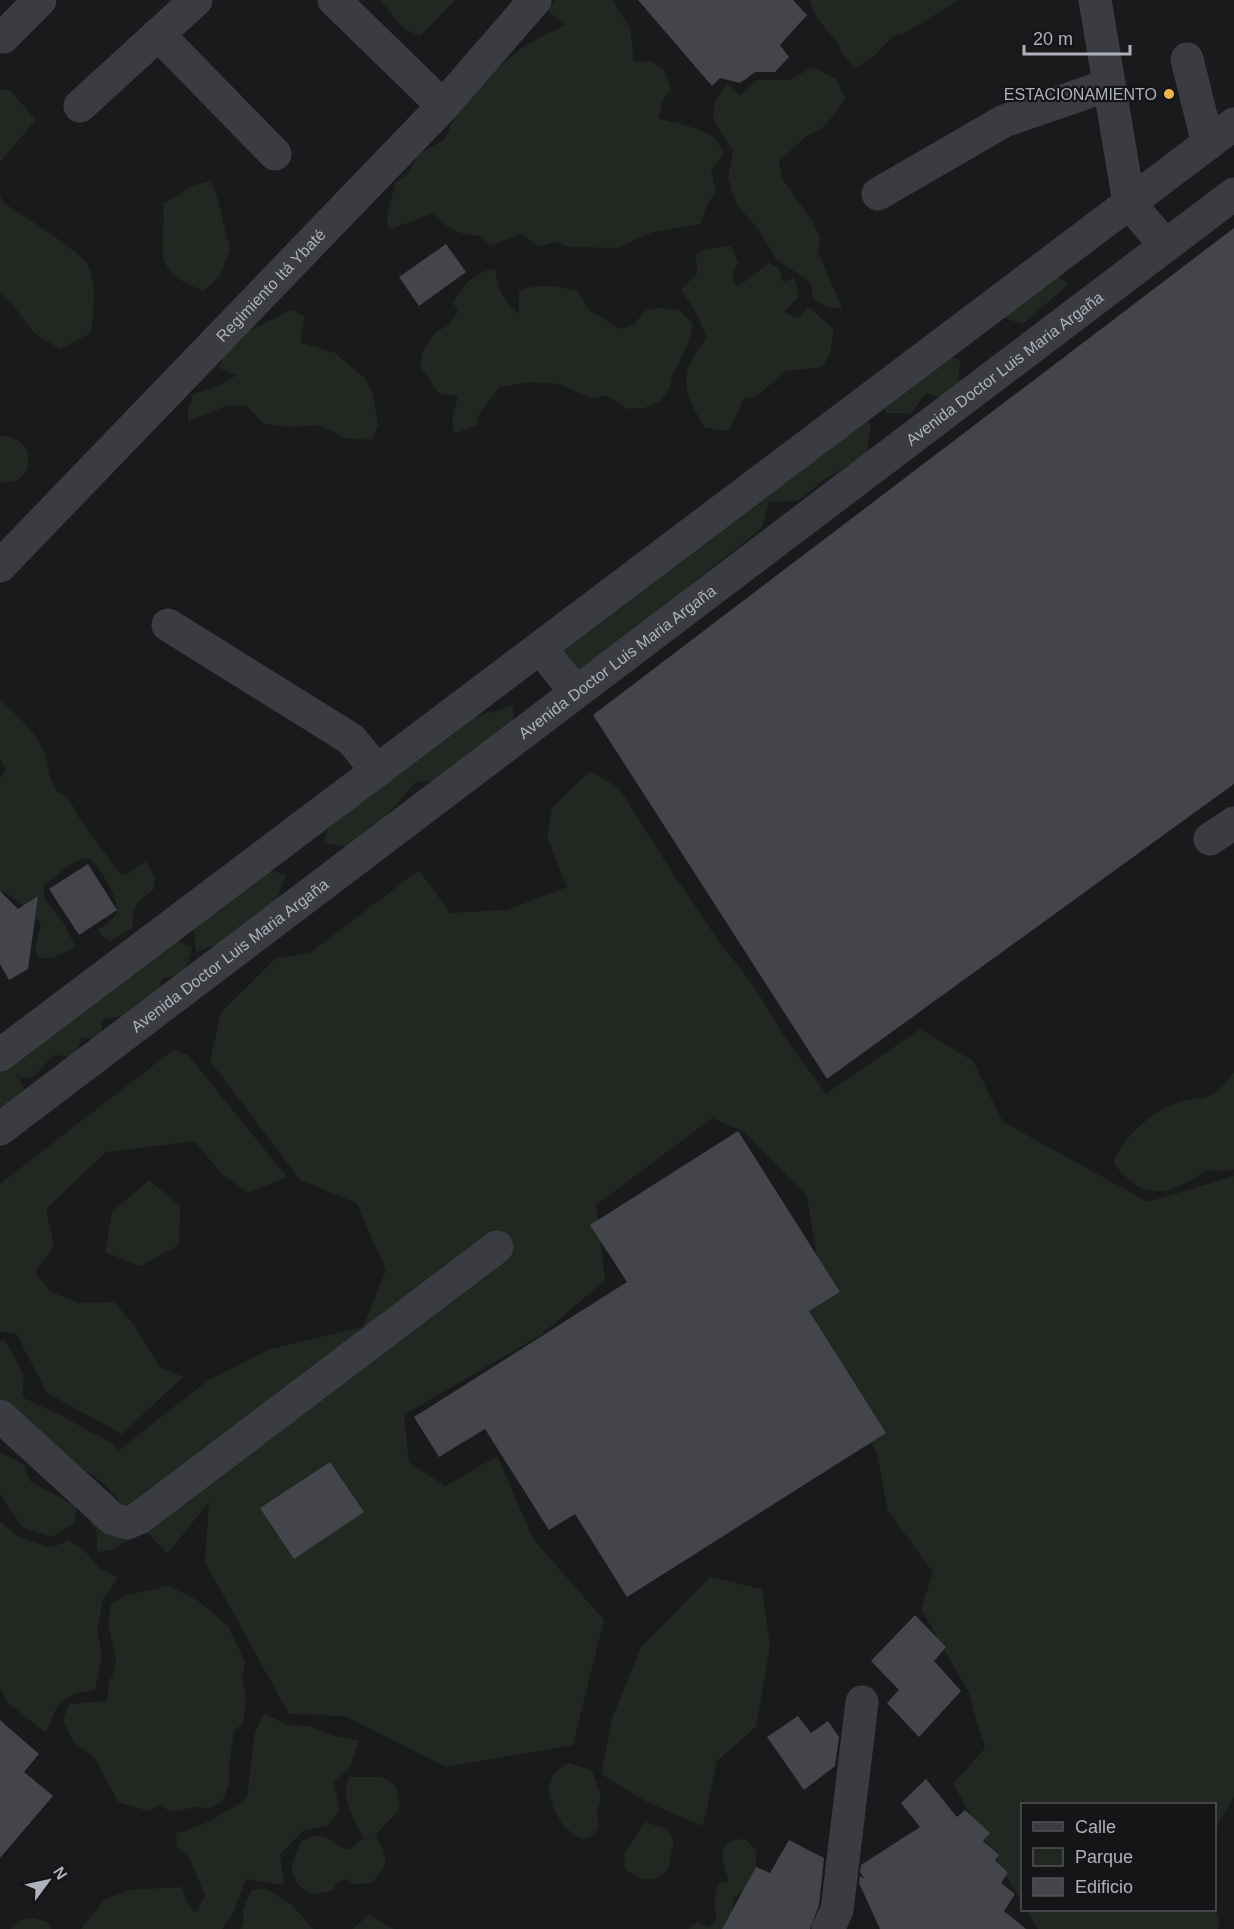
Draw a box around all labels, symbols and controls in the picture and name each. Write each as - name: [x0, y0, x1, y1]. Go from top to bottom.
- scale bar: [1024, 18, 1130, 56]
- text: 20 m: [1033, 29, 1073, 49]
- place label: ESTACIONAMIENTO: [1004, 86, 1157, 103]
- marker: ESTACIONAMIENTO: [1162, 87, 1176, 101]
- street label: Regimiento Itá Ybaté: [213, 226, 329, 345]
- street label: Avenida Doctor Luis Maria Argaña: [903, 288, 1107, 449]
- street label: Avenida Doctor Luis Maria Argaña: [515, 582, 719, 742]
- street label: Avenida Doctor Luis Maria Argaña: [128, 875, 332, 1036]
- legend: [1021, 1803, 1216, 1911]
- text: Calle: [1075, 1817, 1116, 1837]
- text: Parque: [1075, 1847, 1133, 1867]
- north arrow: [18, 1851, 78, 1911]
- text: N: [50, 1864, 70, 1883]
- text: Edificio: [1075, 1877, 1133, 1897]

